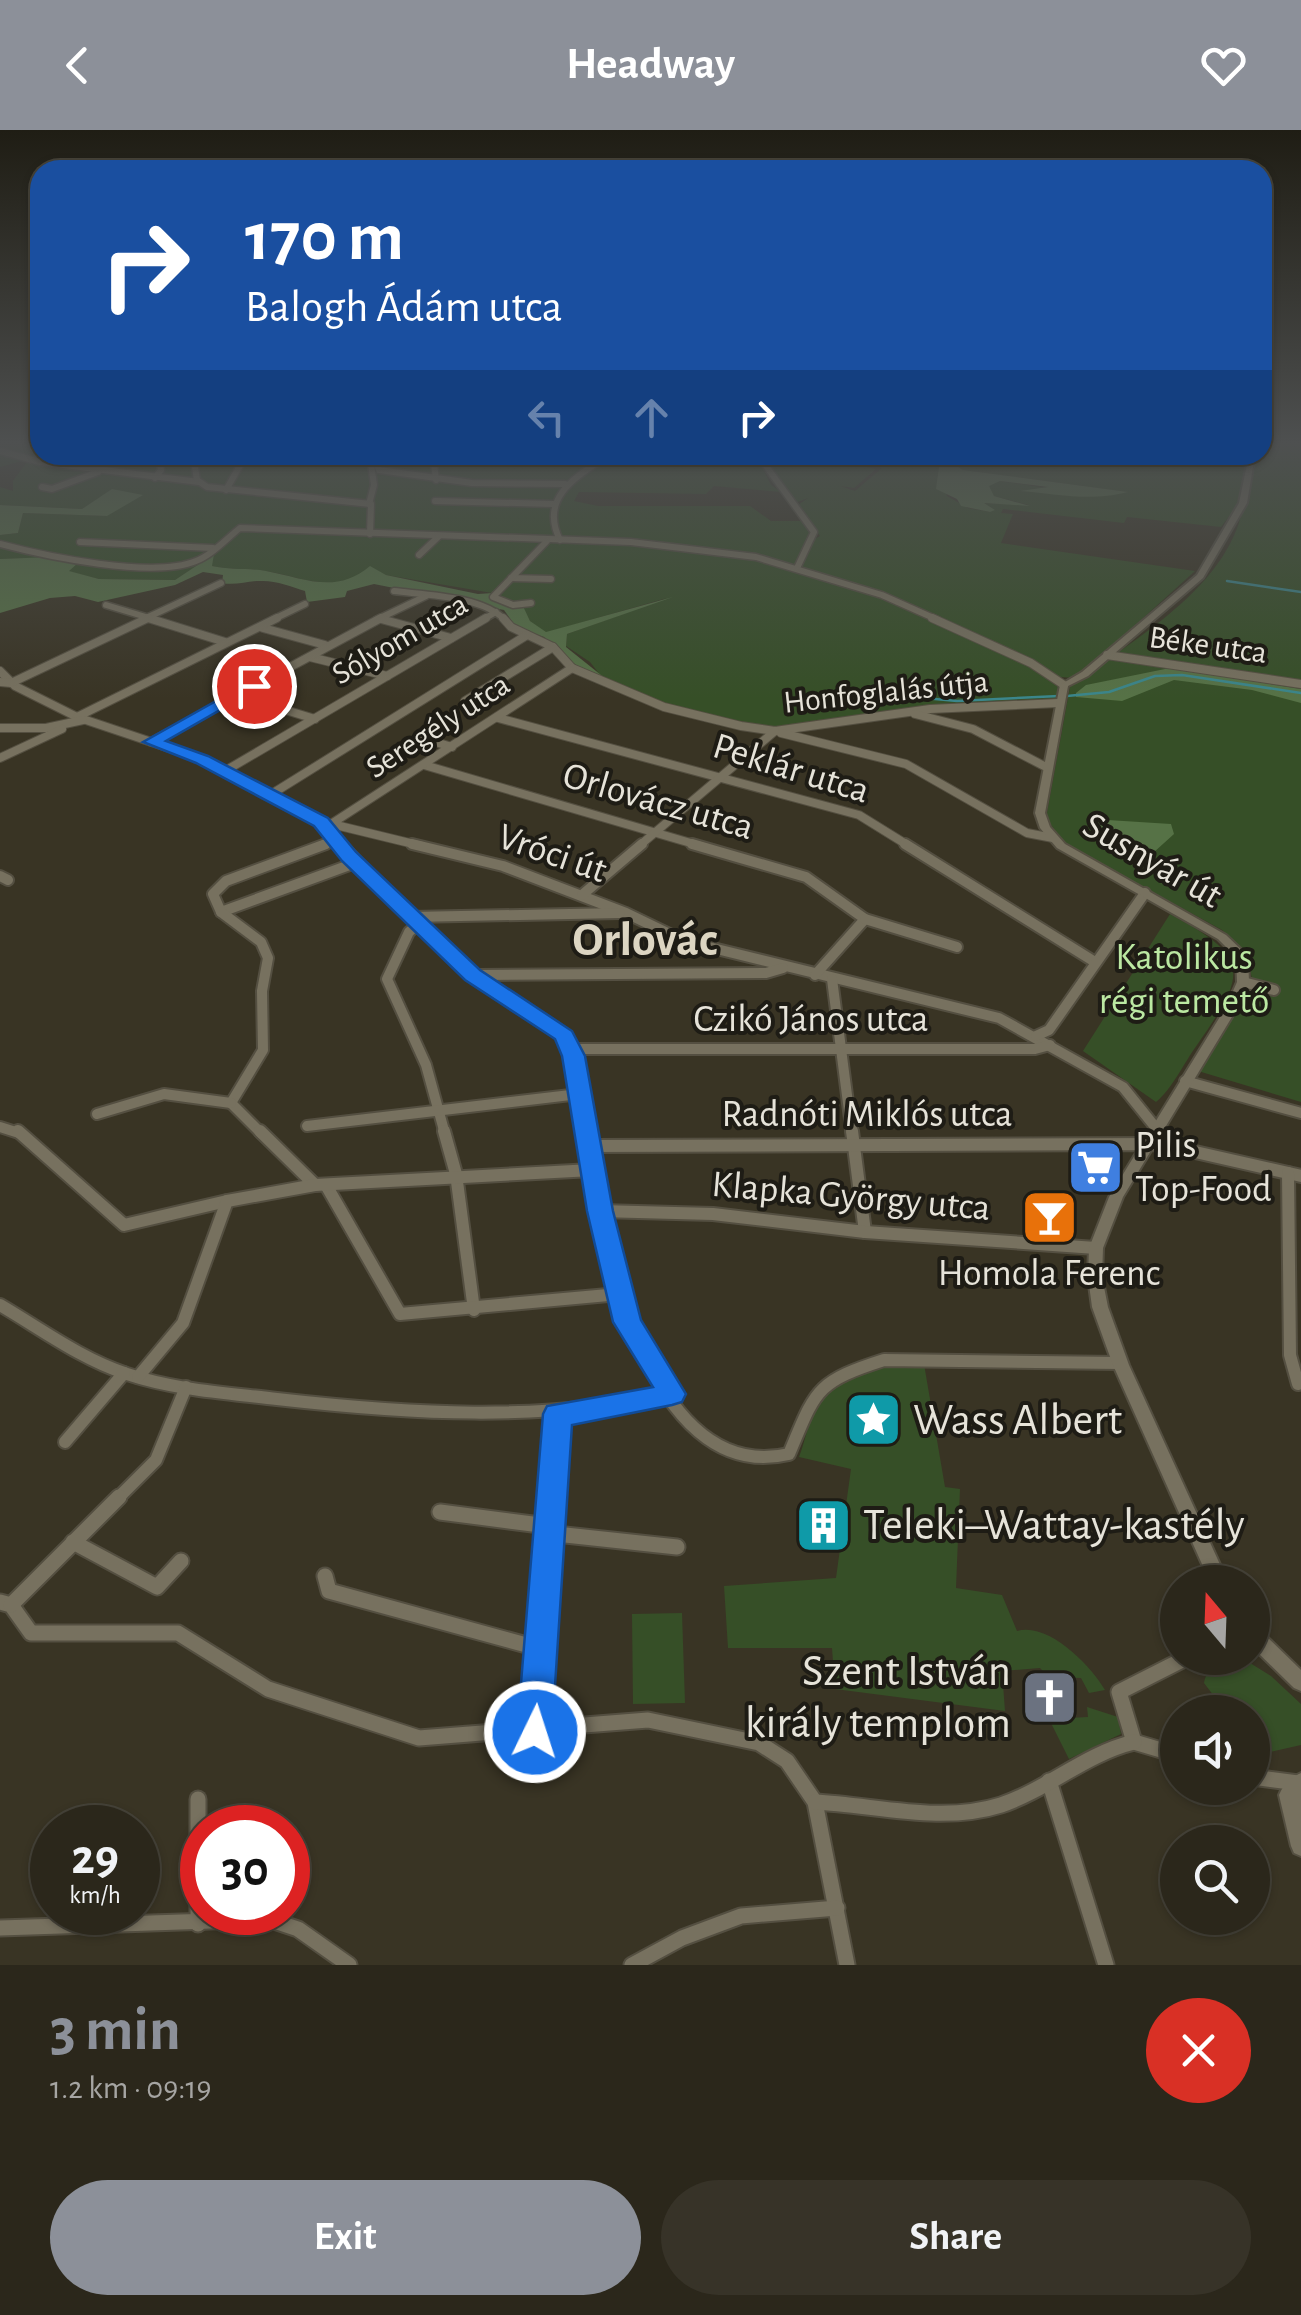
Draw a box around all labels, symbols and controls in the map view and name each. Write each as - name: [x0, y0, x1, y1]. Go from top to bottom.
- icon: back: [50, 38, 105, 93]
- icon: heart: [1196, 38, 1251, 93]
- text: Headway: [566, 42, 735, 87]
- icon: right: [80, 200, 210, 330]
- text: 170 m: [245, 203, 404, 273]
- text: Balogh Ádám utca: [245, 285, 563, 330]
- icon: left: [519, 390, 574, 445]
- icon: ahead: [624, 390, 679, 445]
- icon: right: [729, 390, 784, 445]
- street label: Sólyom utca: [327, 588, 473, 690]
- street label: Béke utca: [1147, 621, 1269, 669]
- pin: [212, 644, 297, 729]
- icon: arrive: [227, 659, 282, 714]
- street label: Honfoglalás útja: [782, 665, 990, 719]
- street label: Seregély utca: [361, 668, 515, 784]
- street label: Peklár utca: [709, 727, 873, 811]
- street label: Orlovácz utca: [558, 757, 758, 847]
- street label: Susnyár út: [1076, 806, 1228, 916]
- street label: Vróci út: [493, 818, 611, 890]
- district label: Orlovác: [572, 917, 718, 965]
- park label: Katolikus régi temető: [1099, 939, 1269, 1021]
- street label: Czikó János utca: [693, 1001, 929, 1039]
- street label: Radnóti Miklós utca: [721, 1096, 1013, 1134]
- place label: Pilis Top-Food: [1135, 1127, 1272, 1209]
- supermarket icon: Pilis Top-Food: [1066, 1138, 1126, 1198]
- street label: Klapka György utca: [710, 1166, 992, 1228]
- bar icon: Homola Ferenc: [1019, 1187, 1079, 1247]
- place label: Homola Ferenc: [938, 1255, 1160, 1293]
- place icon: Wass Albert: [844, 1390, 904, 1450]
- place label: Wass Albert: [913, 1398, 1122, 1443]
- building icon: Teleki–Wattay-kastély: [794, 1495, 854, 1555]
- place label: Teleki–Wattay-kastély: [863, 1503, 1245, 1548]
- north arrow: [1160, 1565, 1270, 1675]
- map controls: [1160, 1565, 1270, 1935]
- place label: Szent István király templom: [745, 1649, 1011, 1746]
- church icon: Szent István király templom: [1020, 1667, 1080, 1727]
- position arrow: [483, 1680, 587, 1784]
- button: sound: [1160, 1695, 1270, 1805]
- speed limit sign: 30: [180, 1805, 310, 1935]
- button: search: [1160, 1825, 1270, 1935]
- text: 29: [71, 1833, 119, 1883]
- text: km/h: [69, 1883, 121, 1908]
- button: close: [1146, 1998, 1251, 2103]
- text: 3 min: [50, 2001, 181, 2061]
- text: 1.2 km · 09:19: [50, 2072, 212, 2104]
- button: Exit: [50, 2180, 641, 2295]
- button: Share: [661, 2180, 1251, 2295]

